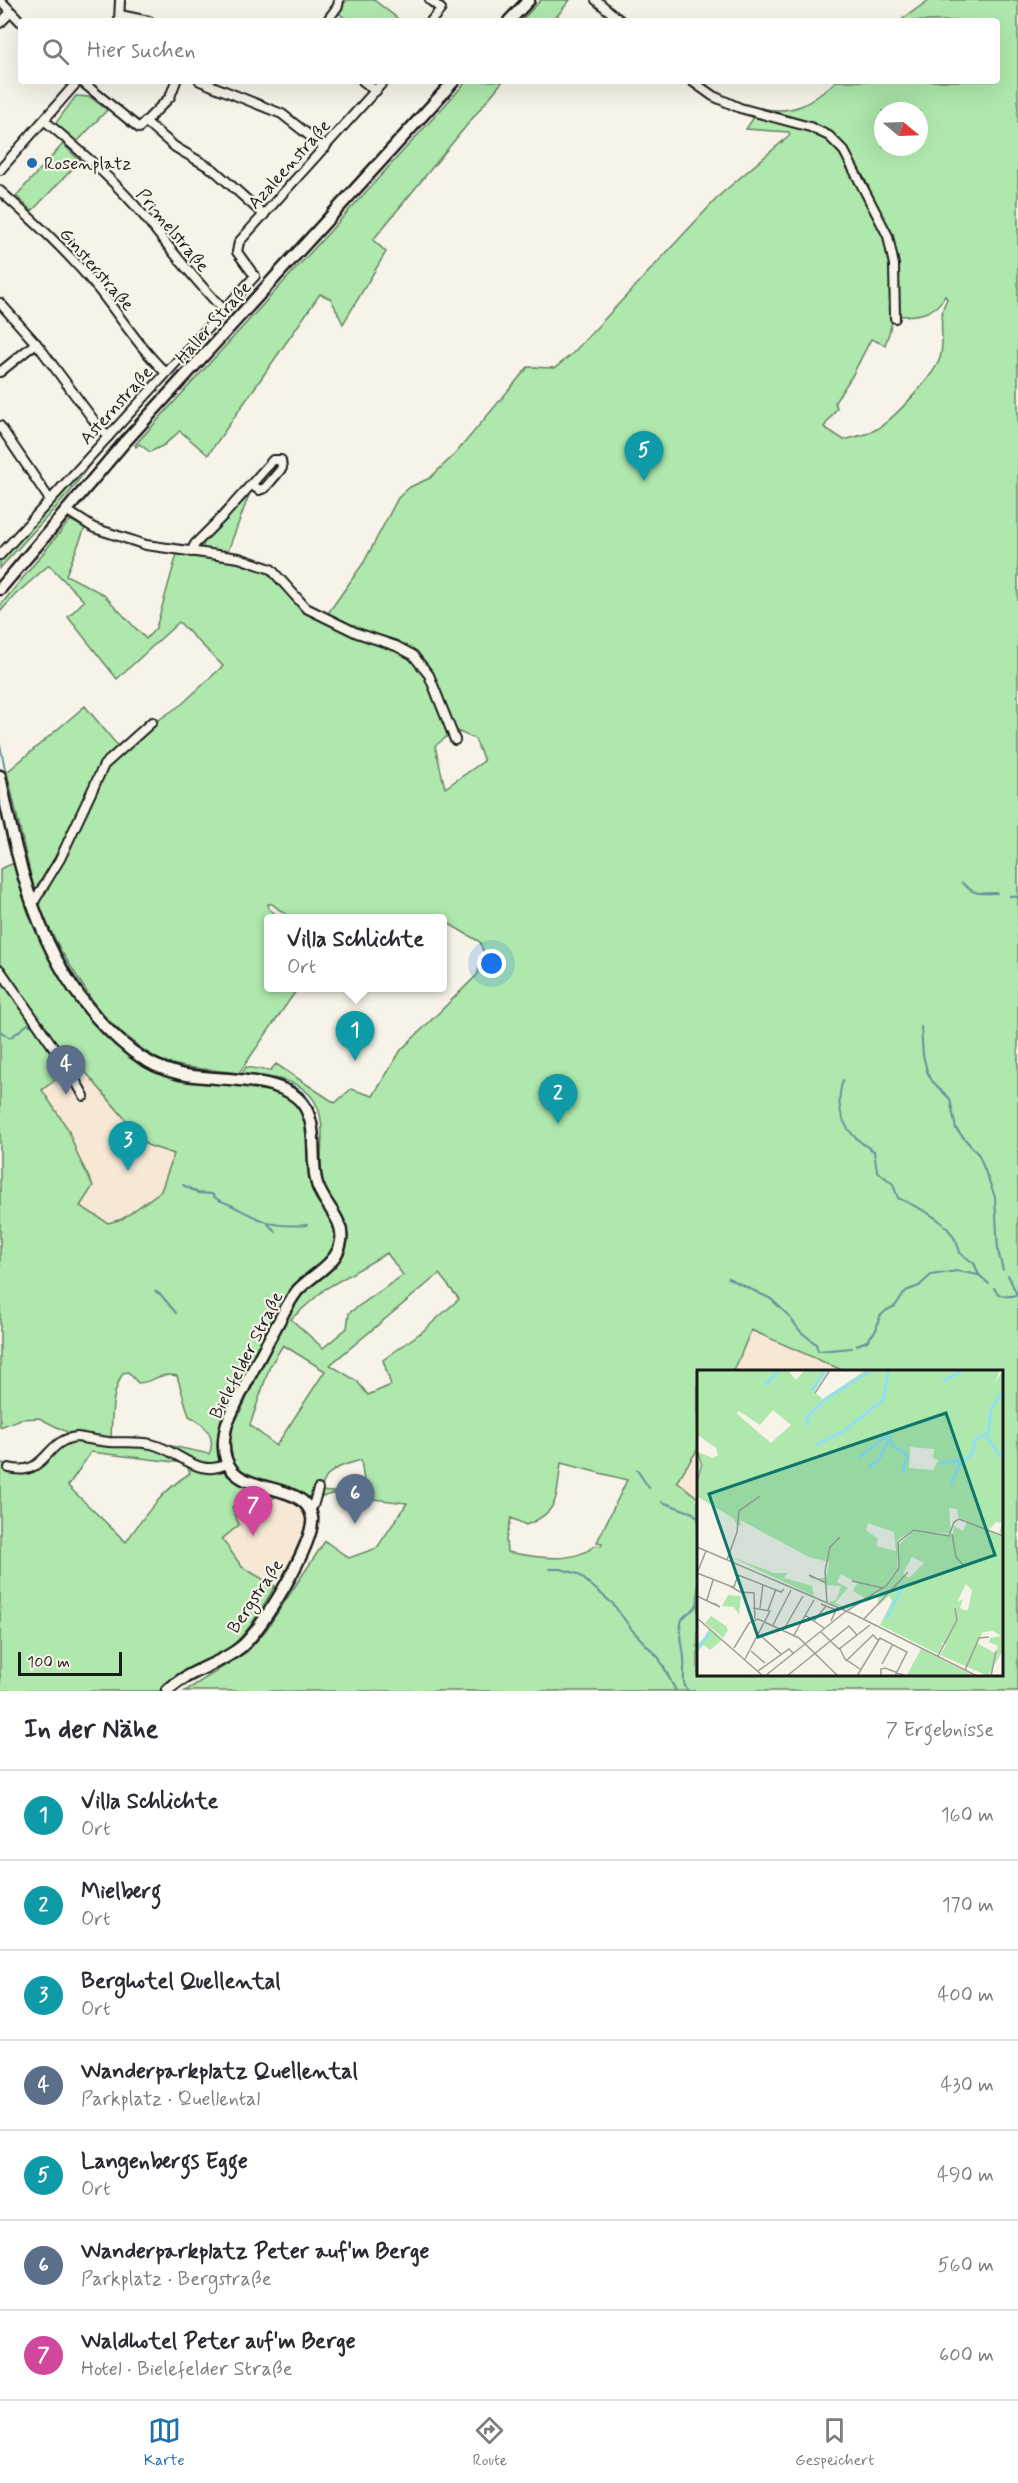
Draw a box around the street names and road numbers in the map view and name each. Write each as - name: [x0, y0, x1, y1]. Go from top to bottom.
- street label: Azaleenstraße: [243, 115, 337, 215]
- street label: Primelstraße: [130, 184, 214, 278]
- street label: Ginsterstraße: [53, 223, 139, 316]
- street label: Haller Straße: [170, 276, 257, 369]
- street label: Asternstraße: [75, 361, 159, 450]
- street label: Bielefelder Straße: [204, 1288, 289, 1423]
- street label: Bergstraße: [222, 1555, 290, 1639]

